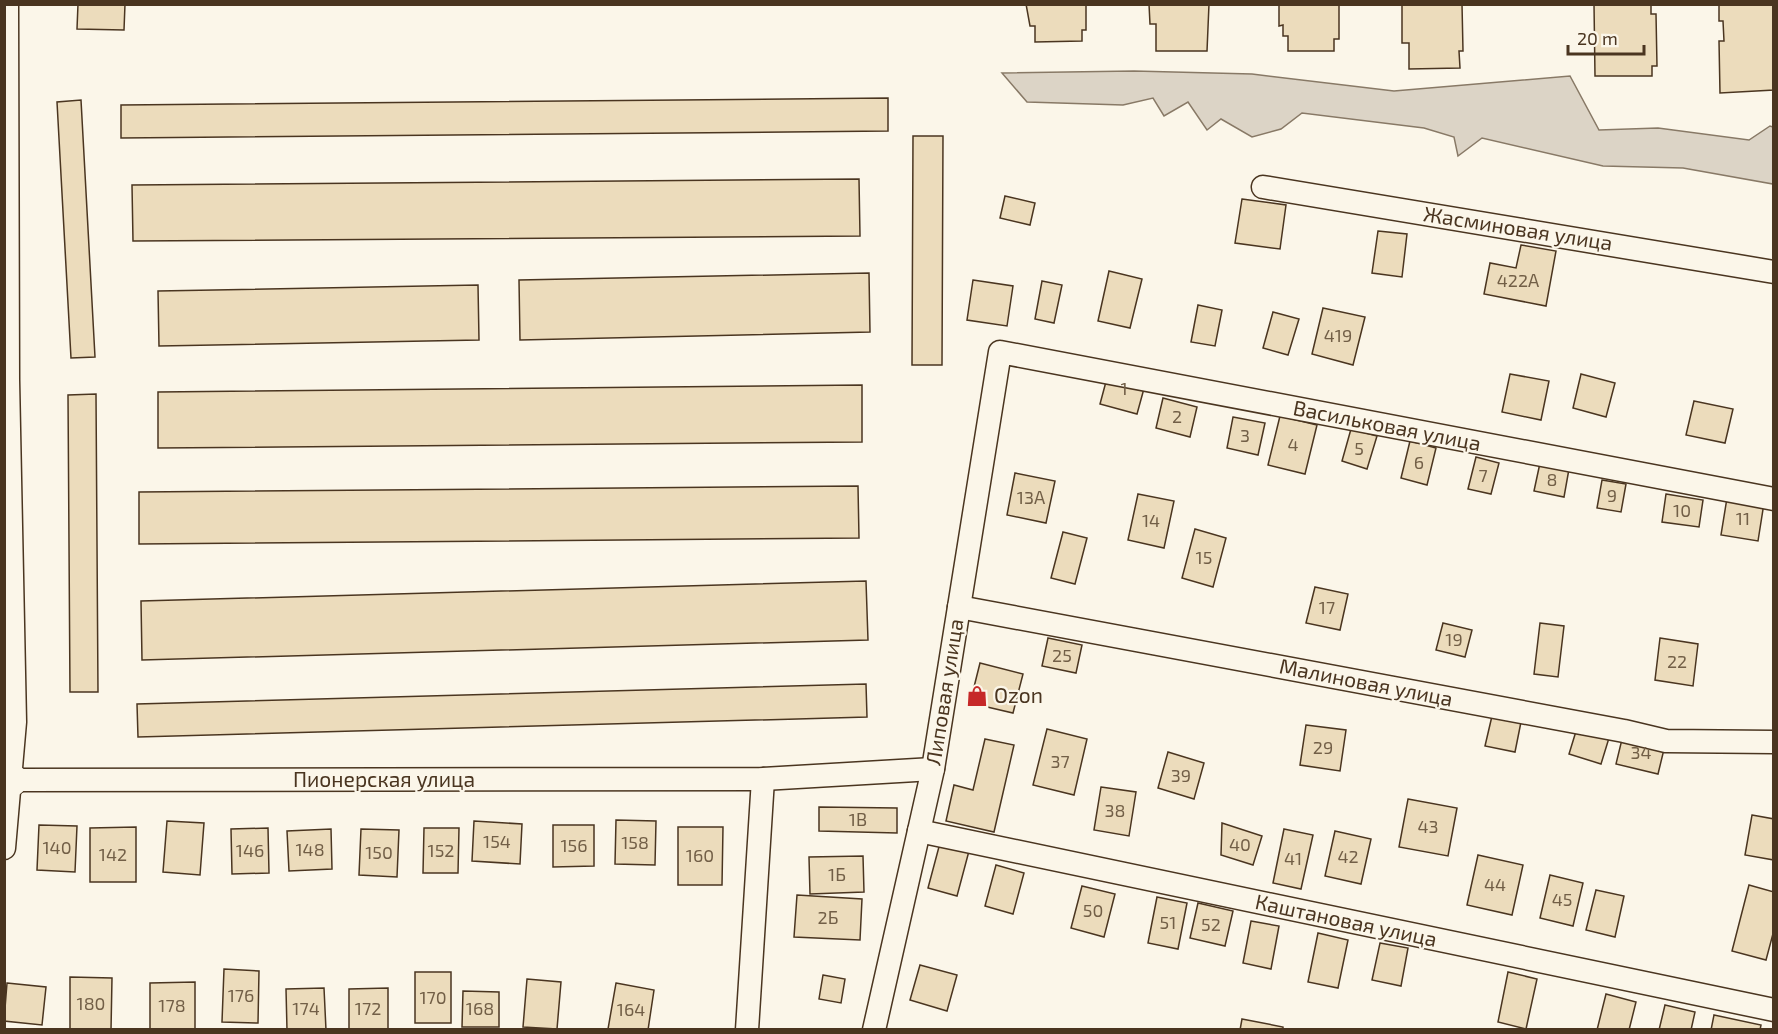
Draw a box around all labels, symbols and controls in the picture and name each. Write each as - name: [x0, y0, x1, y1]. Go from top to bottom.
- scale bar: [1568, 18, 1644, 56]
- text: 20 m: [1577, 27, 1618, 49]
- street label: Жасминовая улица: [1422, 200, 1615, 256]
- house number: 422А: [1497, 269, 1540, 291]
- house number: 419: [1324, 324, 1352, 346]
- house number: 1: [1120, 377, 1128, 399]
- street label: Васильковая улица: [1291, 394, 1483, 456]
- house number: 2: [1172, 405, 1182, 427]
- house number: 3: [1240, 424, 1250, 446]
- house number: 4: [1287, 433, 1299, 455]
- house number: 5: [1354, 437, 1364, 459]
- house number: 6: [1414, 451, 1424, 473]
- house number: 7: [1478, 464, 1488, 486]
- house number: 8: [1547, 468, 1557, 490]
- house number: 9: [1607, 484, 1617, 506]
- house number: 13А: [1017, 486, 1046, 508]
- house number: 10: [1673, 499, 1691, 521]
- house number: 11: [1736, 507, 1750, 529]
- house number: 14: [1142, 509, 1160, 531]
- house number: 15: [1196, 546, 1212, 568]
- house number: 17: [1319, 596, 1335, 618]
- street label: Липовая улица: [920, 617, 968, 767]
- house number: 19: [1445, 628, 1463, 650]
- house number: 25: [1052, 644, 1072, 666]
- house number: 22: [1667, 650, 1687, 672]
- street label: Малиновая улица: [1277, 652, 1455, 712]
- place label: Ozon: [994, 682, 1043, 707]
- shop icon: Ozon: [965, 684, 989, 708]
- house number: 29: [1313, 736, 1333, 758]
- house number: 34: [1630, 741, 1652, 763]
- house number: 37: [1050, 750, 1070, 772]
- house number: 39: [1171, 764, 1191, 786]
- street label: Пионерская улица: [293, 766, 475, 792]
- house number: 38: [1105, 799, 1125, 821]
- house number: 1В: [849, 808, 867, 830]
- house number: 43: [1417, 815, 1439, 837]
- house number: 154: [483, 830, 511, 852]
- house number: 158: [621, 831, 649, 853]
- house number: 40: [1229, 833, 1251, 855]
- house number: 156: [560, 834, 588, 856]
- house number: 140: [42, 836, 72, 858]
- house number: 148: [295, 838, 325, 860]
- house number: 146: [236, 839, 264, 861]
- house number: 152: [428, 839, 454, 861]
- house number: 150: [365, 841, 393, 863]
- house number: 142: [99, 843, 127, 865]
- house number: 160: [686, 844, 714, 866]
- house number: 42: [1337, 845, 1359, 867]
- house number: 41: [1284, 847, 1302, 869]
- house number: 1Б: [828, 863, 846, 885]
- house number: 44: [1484, 873, 1506, 895]
- street label: Каштановая улица: [1253, 888, 1439, 952]
- house number: 45: [1552, 888, 1572, 910]
- house number: 50: [1083, 899, 1103, 921]
- house number: 2Б: [818, 906, 838, 928]
- house number: 51: [1160, 911, 1176, 933]
- house number: 52: [1201, 913, 1221, 935]
- house number: 176: [228, 984, 254, 1006]
- house number: 170: [419, 986, 447, 1008]
- house number: 180: [77, 992, 105, 1014]
- house number: 178: [158, 994, 186, 1016]
- house number: 174: [292, 997, 320, 1019]
- house number: 172: [355, 997, 381, 1019]
- house number: 168: [466, 997, 494, 1019]
- house number: 164: [617, 998, 645, 1020]

